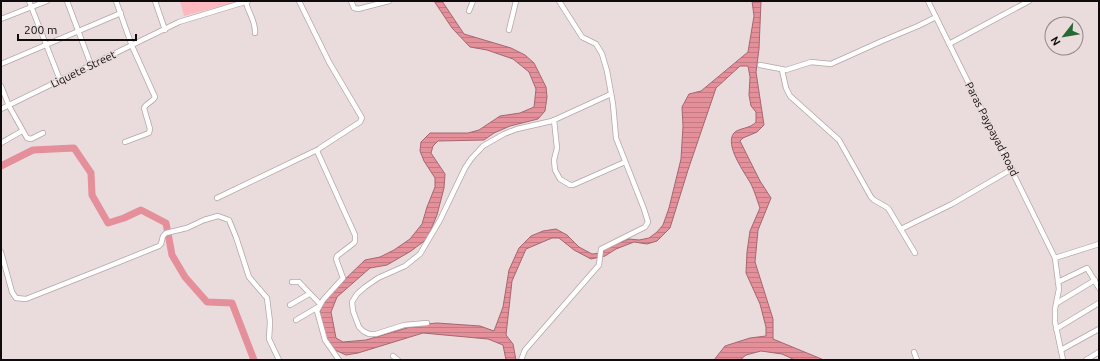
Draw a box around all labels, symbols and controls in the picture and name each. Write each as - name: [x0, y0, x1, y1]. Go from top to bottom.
- scale bar: [18, 16, 136, 42]
- north arrow: [1044, 16, 1084, 56]
- text: 200 m: [24, 23, 57, 36]
- text: N: [1048, 35, 1063, 48]
- street label: Liquete Street: [49, 48, 118, 90]
- street label: Paras Paypayad Road: [963, 80, 1021, 178]

